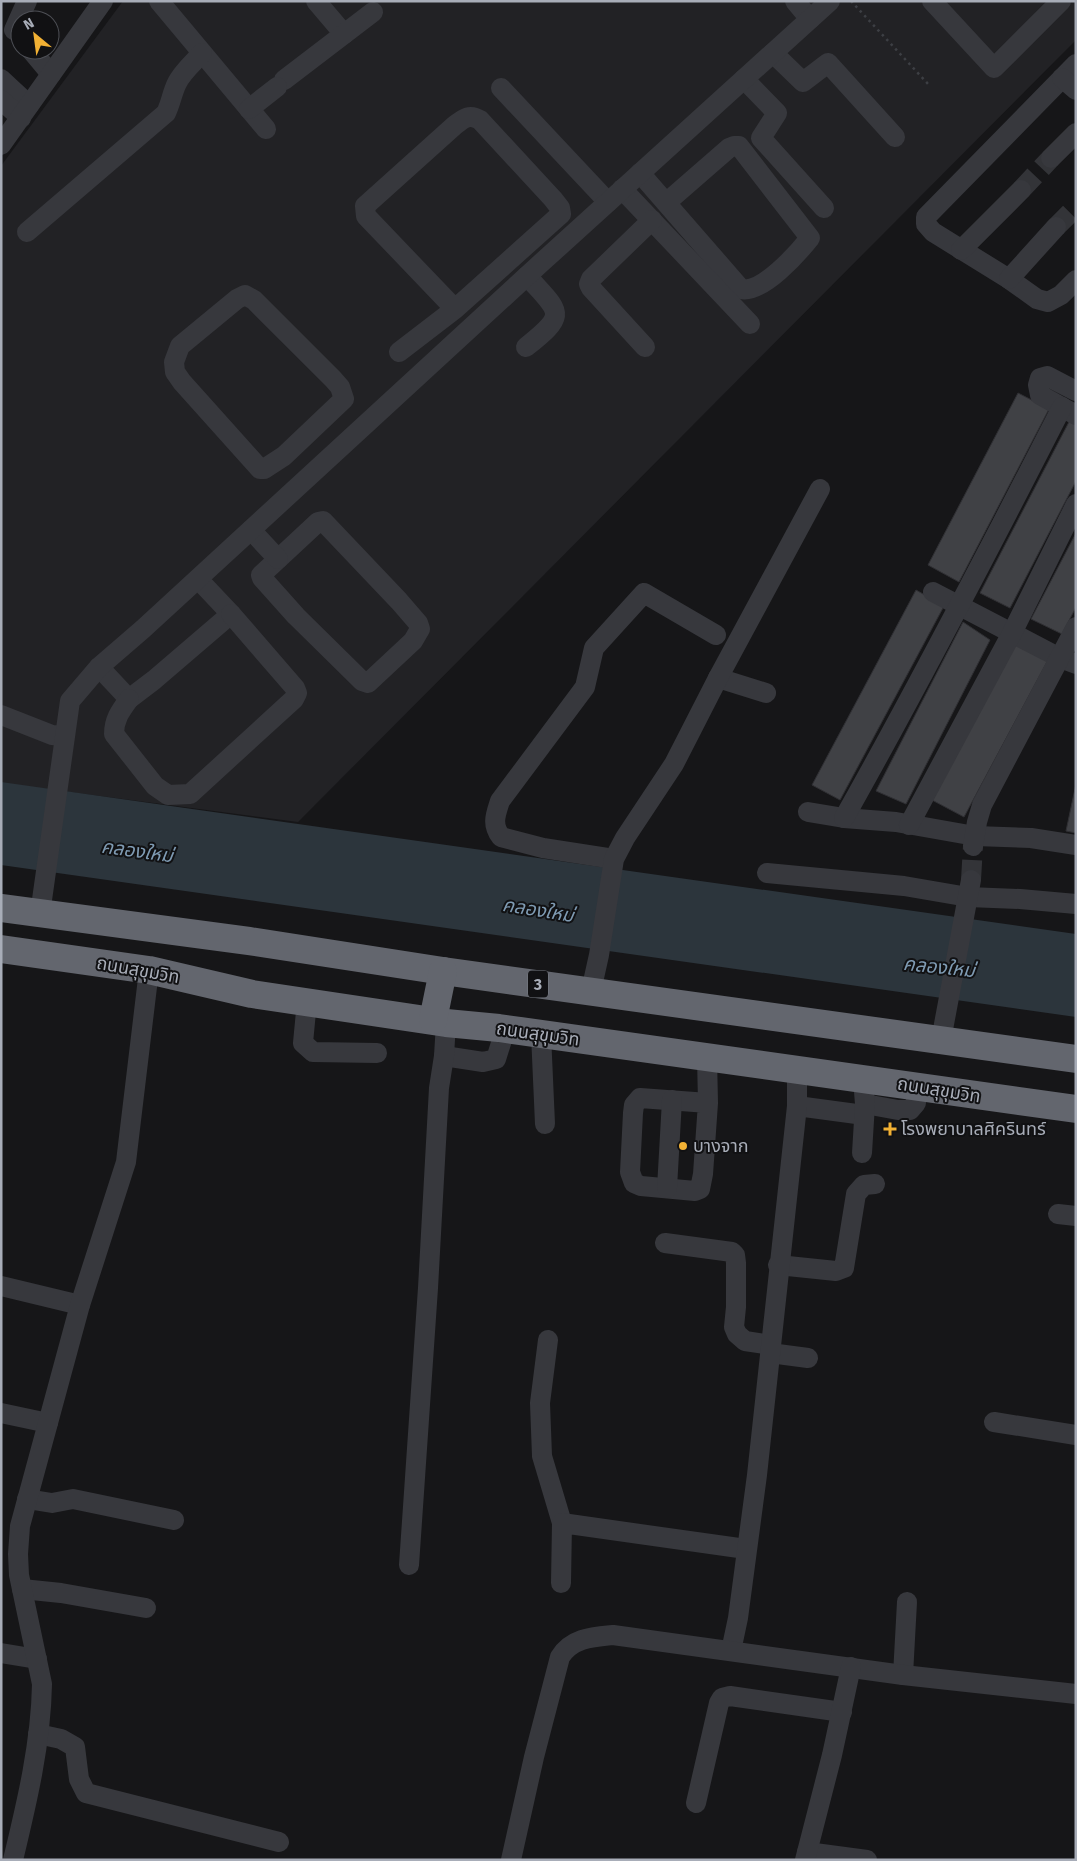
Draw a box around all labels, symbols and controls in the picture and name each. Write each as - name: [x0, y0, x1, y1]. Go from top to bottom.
- north arrow: [10, 10, 60, 60]
- text: N: [21, 14, 37, 34]
- water label: คลองใหม่: [100, 835, 177, 868]
- water label: คลองใหม่: [501, 893, 578, 927]
- street label: ถนนสุขุมวิท: [95, 952, 181, 988]
- water label: คลองใหม่: [902, 952, 979, 983]
- road number: 3: [528, 971, 548, 998]
- street label: ถนนสุขุมวิท: [495, 1017, 581, 1051]
- street label: ถนนสุขุมวิท: [896, 1073, 982, 1107]
- place label: โรงพยาบาลศิครินทร์: [901, 1118, 1047, 1140]
- marker: โรงพยาบาลศิครินทร์: [883, 1122, 897, 1136]
- place label: บางจาก: [693, 1135, 749, 1157]
- marker: บางจาก: [677, 1140, 689, 1152]

